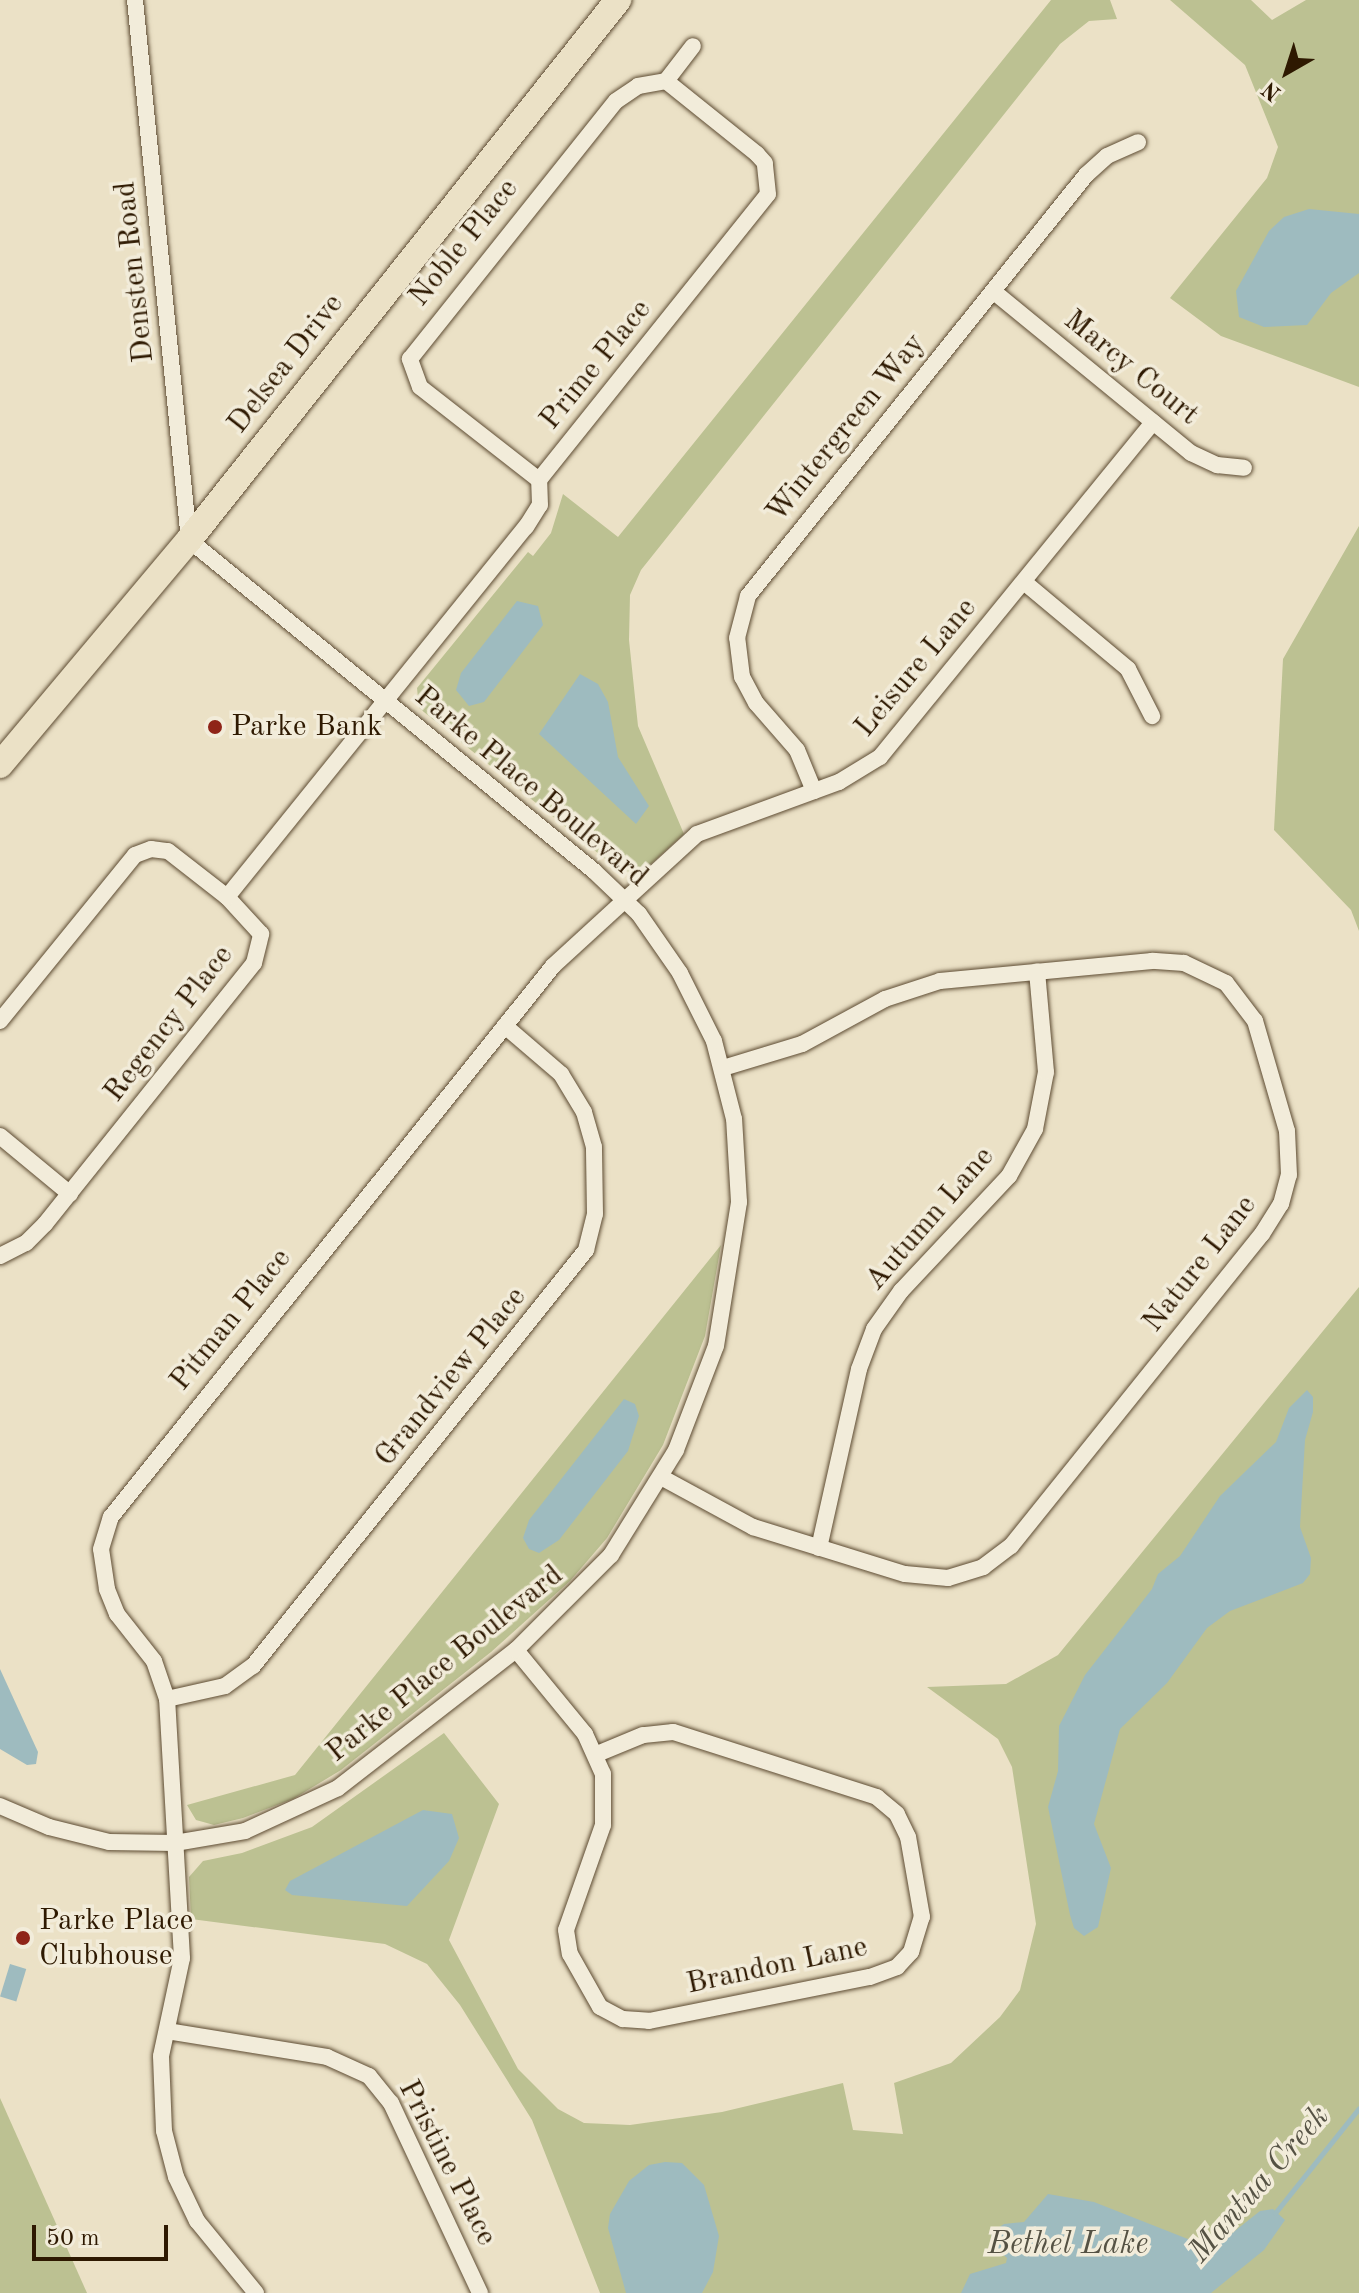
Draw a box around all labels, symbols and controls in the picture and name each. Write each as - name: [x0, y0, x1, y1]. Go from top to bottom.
- north arrow: [1247, 32, 1327, 112]
- text: N: [1258, 77, 1285, 104]
- street label: Noble Place: [402, 172, 526, 314]
- street label: Densten Road: [108, 180, 162, 364]
- street label: Delsea Drive: [220, 287, 352, 441]
- street label: Prime Place: [533, 293, 659, 437]
- street label: Marcy Court: [1056, 303, 1206, 433]
- street label: Wintergreen Way: [759, 326, 933, 530]
- street label: Leisure Lane: [847, 591, 985, 745]
- street label: Parke Place Boulevard: [407, 679, 655, 895]
- place label: Parke Bank: [231, 709, 382, 745]
- marker: Parke Bank: [206, 718, 224, 736]
- street label: Regency Place: [97, 938, 241, 1110]
- street label: Autumn Lane: [858, 1140, 1002, 1298]
- street label: Nature Lane: [1135, 1188, 1265, 1340]
- street label: Pitman Place: [163, 1242, 299, 1398]
- street label: Grandview Place: [368, 1280, 534, 1474]
- street label: Parke Place Boulevard: [320, 1558, 570, 1770]
- place label: Parke Place Clubhouse: [39, 1903, 193, 1974]
- marker: Parke Place Clubhouse: [14, 1929, 32, 1947]
- street label: Brandon Lane: [683, 1929, 871, 2003]
- street label: Pristine Place: [390, 2074, 504, 2252]
- water label: Mantua Creek: [1181, 2099, 1339, 2271]
- scale bar: [36, 2209, 172, 2259]
- water label: Bethel Lake: [988, 2226, 1148, 2264]
- text: 50 m: [46, 2227, 100, 2251]

